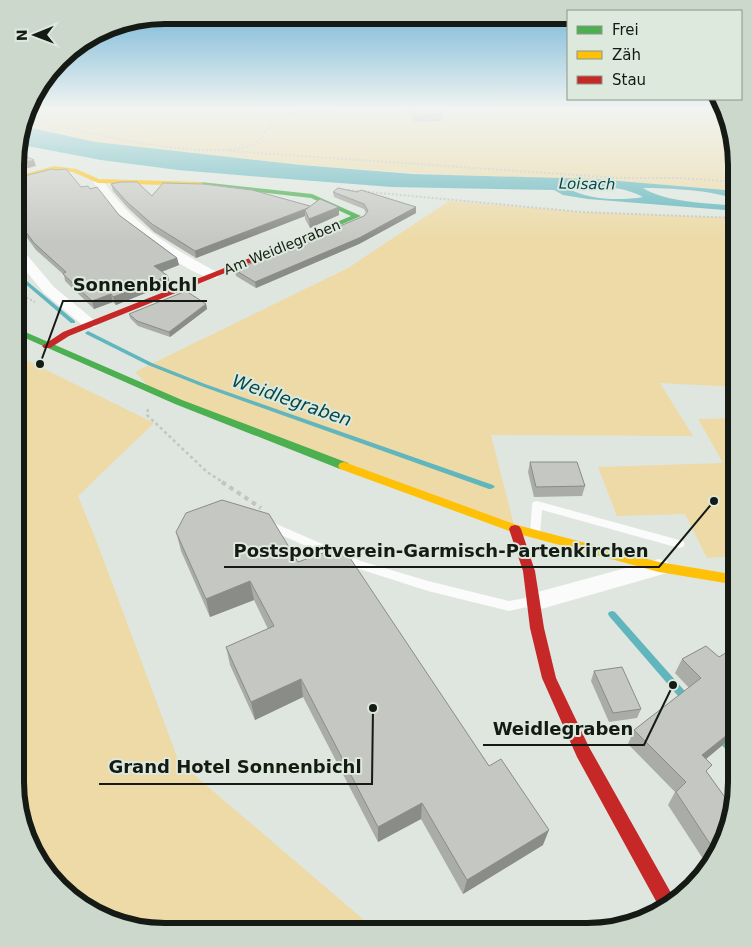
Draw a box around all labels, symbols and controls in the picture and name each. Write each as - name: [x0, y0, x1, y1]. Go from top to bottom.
- north arrow: [10, 10, 60, 60]
- legend: [567, 10, 742, 100]
- text: Frei: [612, 21, 639, 39]
- text: N: [14, 29, 30, 41]
- text: Zäh: [612, 46, 641, 64]
- text: Stau: [612, 71, 646, 89]
- water label: Loisach: [559, 175, 615, 193]
- street label: Am Weidlegraben: [221, 216, 343, 278]
- callout: Sonnenbichl: [63, 268, 207, 301]
- text: Sonnenbichl: [73, 274, 197, 295]
- water label: Weidlegraben: [229, 370, 355, 430]
- callout: Postsportverein-Garmisch-Partenkirchen: [224, 534, 659, 567]
- text: Postsportverein-Garmisch-Partenkirchen: [233, 540, 649, 561]
- callout: Weidlegraben: [483, 712, 644, 745]
- text: Weidlegraben: [493, 718, 633, 739]
- callout: Grand Hotel Sonnenbichl: [99, 751, 372, 784]
- text: Grand Hotel Sonnenbichl: [108, 756, 362, 777]

